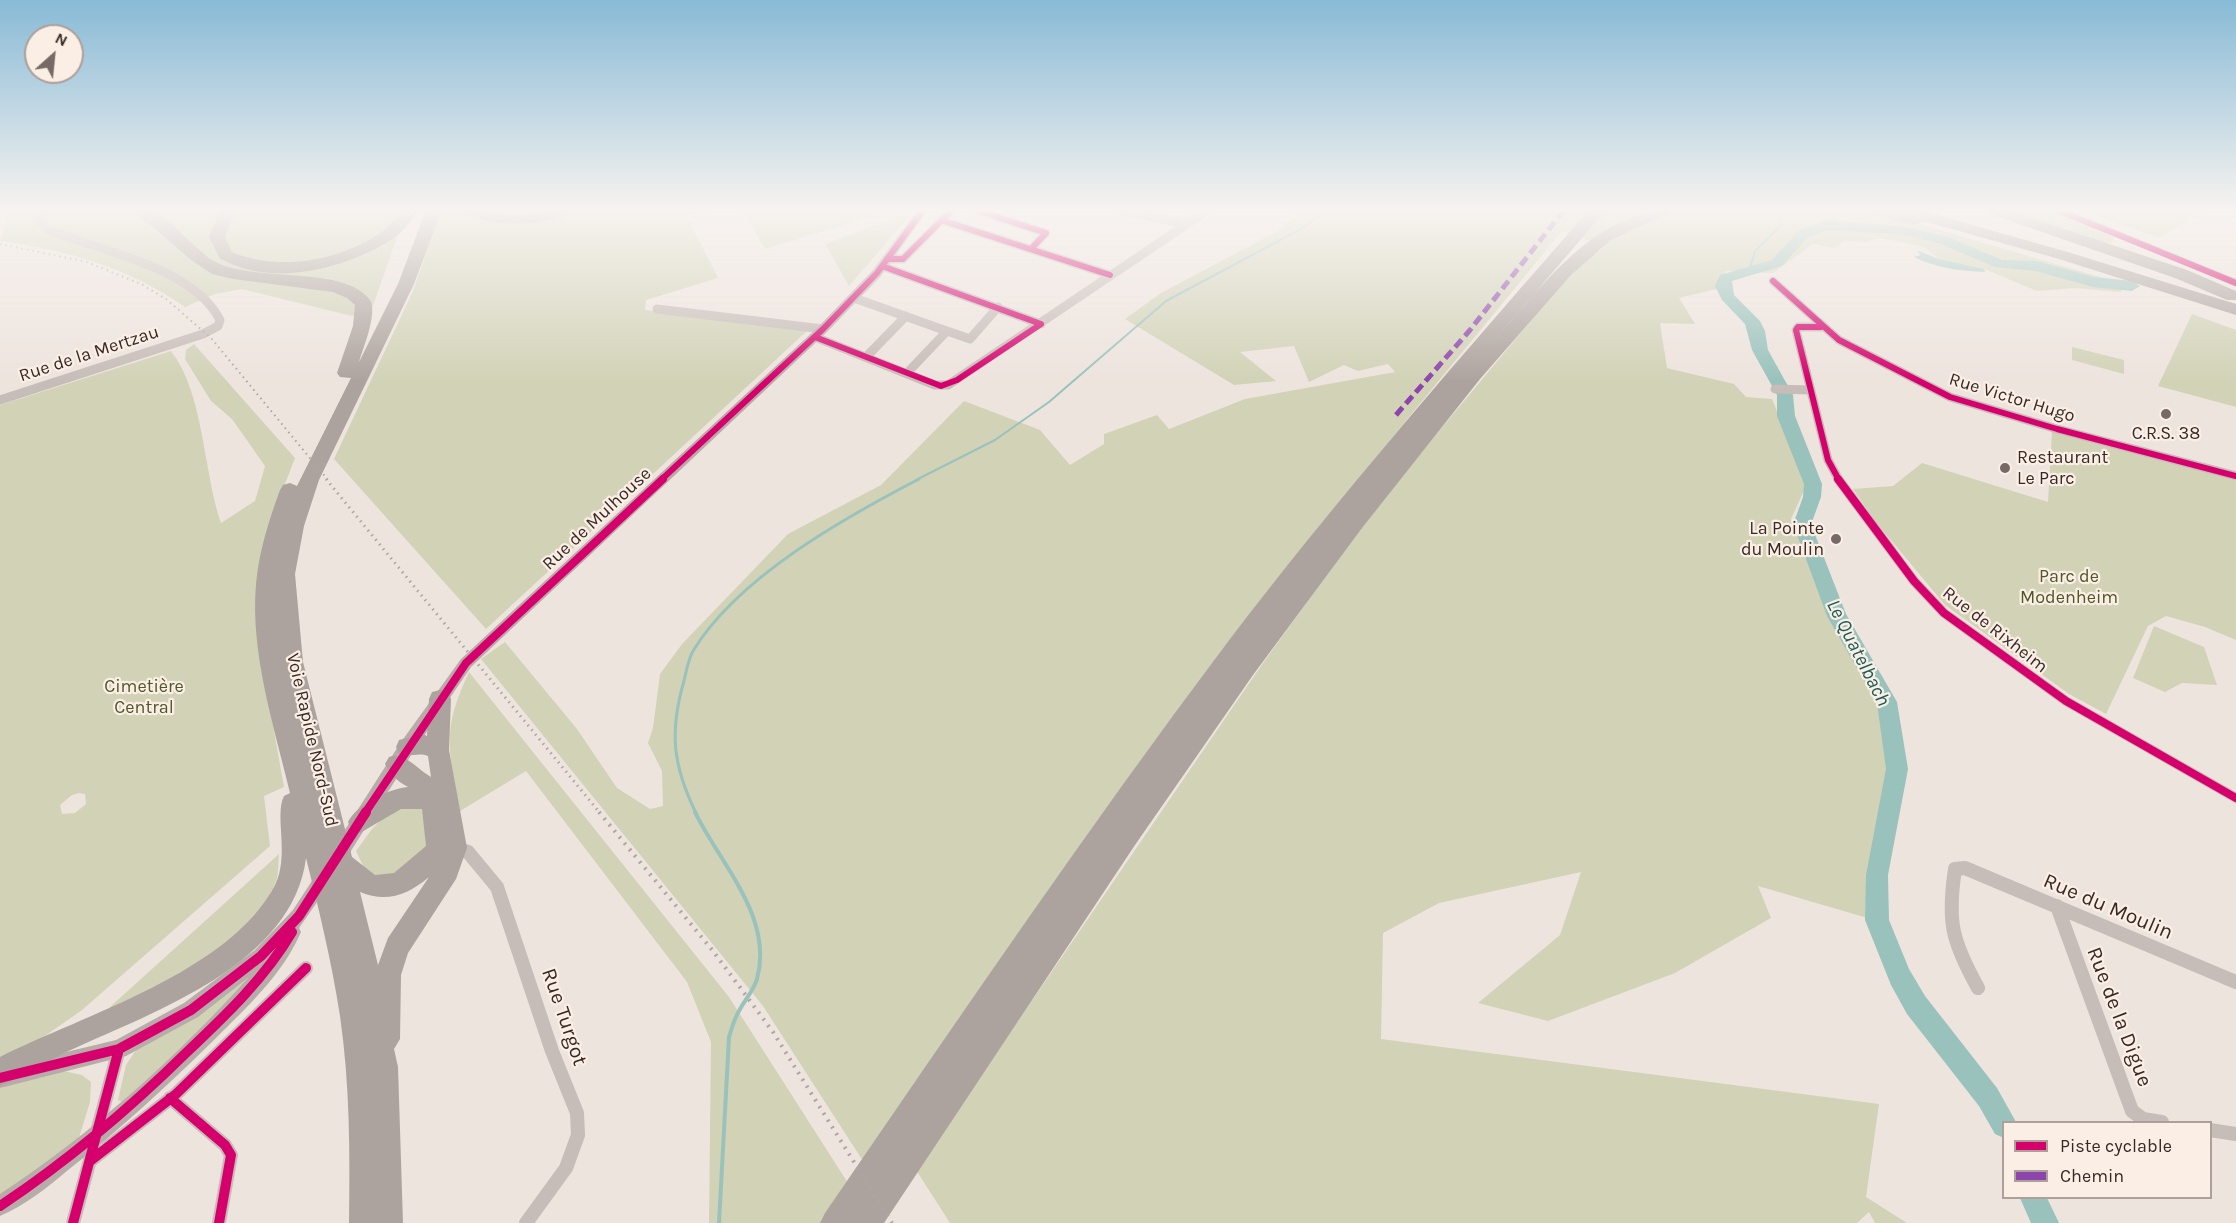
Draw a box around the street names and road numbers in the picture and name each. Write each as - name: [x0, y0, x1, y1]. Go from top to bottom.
- street label: Rue de la Mertzau: [16, 321, 162, 387]
- street label: Rue Victor Hugo: [1946, 369, 2078, 427]
- street label: Rue de Mulhouse: [538, 463, 656, 575]
- street label: Rue de Rixheim: [1938, 582, 2052, 678]
- street label: Voie Rapide Nord-Sud: [282, 651, 342, 829]
- street label: Rue du Moulin: [2039, 868, 2177, 946]
- street label: Rue de la Digue: [2081, 944, 2157, 1090]
- street label: Rue Turgot: [536, 965, 592, 1069]

